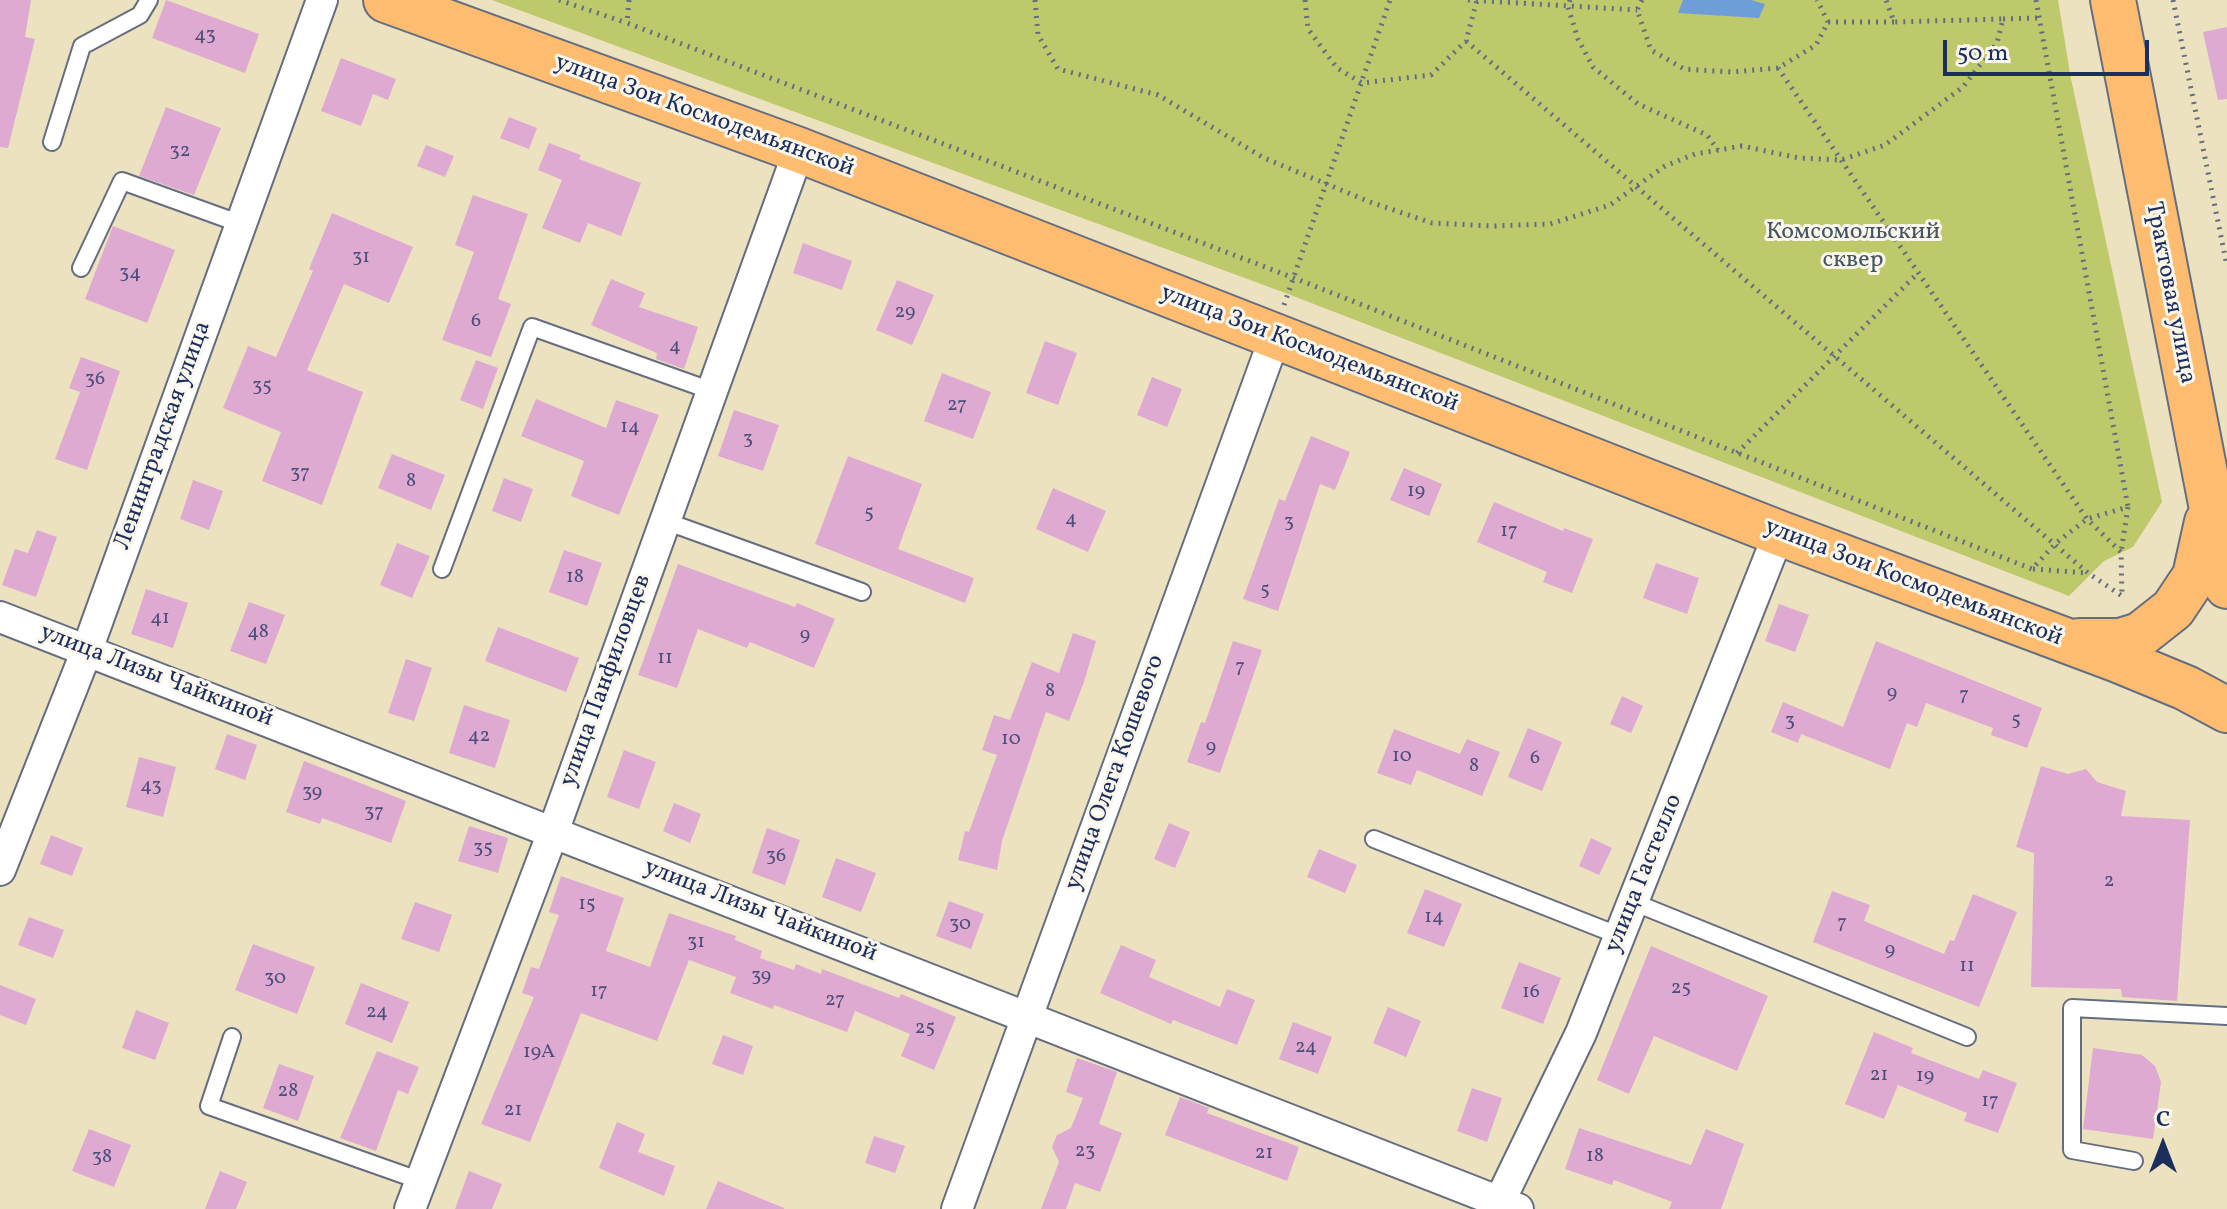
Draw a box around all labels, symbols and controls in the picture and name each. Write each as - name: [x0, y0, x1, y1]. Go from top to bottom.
- house number: 43: [194, 24, 216, 48]
- scale bar: [1947, 24, 2153, 74]
- text: 50 m: [1957, 37, 2009, 71]
- street label: улица Зои Космодемьянской: [550, 49, 858, 185]
- house number: 32: [170, 140, 190, 164]
- street label: Трактовая улица: [2137, 200, 2201, 386]
- park label: Комсомольский сквер: [1766, 220, 1940, 276]
- house number: 31: [352, 246, 370, 270]
- house number: 34: [119, 262, 141, 286]
- street label: улица Зои Космодемьянской: [1156, 280, 1462, 420]
- house number: 29: [895, 301, 915, 325]
- house number: 6: [471, 310, 481, 334]
- street label: Ленинградская улица: [109, 318, 219, 554]
- house number: 4: [669, 335, 681, 359]
- house number: 36: [85, 368, 105, 392]
- house number: 35: [252, 375, 272, 399]
- house number: 27: [947, 394, 967, 418]
- house number: 14: [620, 416, 640, 440]
- house number: 3: [743, 428, 753, 452]
- house number: 37: [290, 462, 310, 486]
- house number: 8: [406, 470, 416, 494]
- house number: 19: [1407, 480, 1425, 504]
- house number: 5: [864, 502, 874, 526]
- house number: 4: [1065, 508, 1077, 532]
- house number: 3: [1284, 511, 1294, 535]
- street label: улица Зои Космодемьянской: [1760, 514, 2066, 654]
- house number: 17: [1500, 520, 1518, 544]
- house number: 18: [566, 566, 584, 590]
- street label: улица Панфиловцев: [555, 571, 659, 791]
- house number: 5: [1260, 579, 1270, 603]
- house number: 41: [150, 607, 170, 631]
- street label: улица Лизы Чайкиной: [35, 619, 277, 735]
- house number: 48: [247, 621, 269, 645]
- house number: 9: [800, 624, 810, 648]
- house number: 11: [657, 647, 673, 671]
- street label: улица Олега Кошевого: [1060, 651, 1172, 895]
- house number: 7: [1235, 656, 1245, 680]
- house number: 8: [1045, 680, 1055, 704]
- house number: 9: [1887, 682, 1897, 706]
- house number: 7: [1959, 684, 1969, 708]
- house number: 5: [2011, 709, 2021, 733]
- house number: 3: [1785, 710, 1795, 734]
- house number: 42: [468, 725, 490, 749]
- house number: 10: [1001, 728, 1021, 752]
- house number: 9: [1206, 736, 1216, 760]
- house number: 10: [1392, 745, 1412, 769]
- house number: 6: [1530, 747, 1540, 771]
- house number: 8: [1469, 755, 1479, 779]
- house number: 43: [140, 775, 162, 799]
- house number: 39: [302, 781, 322, 805]
- street label: улица Гастелло: [1600, 790, 1690, 958]
- house number: 37: [364, 801, 384, 825]
- house number: 35: [473, 837, 493, 861]
- house number: 36: [766, 845, 786, 869]
- street label: улица Лизы Чайкиной: [639, 854, 881, 970]
- house number: 2: [2104, 870, 2114, 894]
- house number: 15: [578, 893, 596, 917]
- house number: 14: [1424, 906, 1444, 930]
- house number: 7: [1837, 912, 1847, 936]
- house number: 30: [949, 913, 971, 937]
- house number: 31: [687, 931, 705, 955]
- house number: 9: [1885, 939, 1895, 963]
- house number: 11: [1959, 955, 1975, 979]
- house number: 39: [751, 965, 771, 989]
- house number: 30: [264, 967, 286, 991]
- house number: 25: [1671, 977, 1691, 1001]
- house number: 17: [590, 980, 608, 1004]
- house number: 16: [1522, 981, 1540, 1005]
- house number: 27: [825, 989, 845, 1013]
- house number: 24: [366, 1001, 388, 1025]
- house number: 25: [915, 1017, 935, 1041]
- house number: 24: [1295, 1036, 1317, 1060]
- house number: 19А: [523, 1041, 555, 1065]
- house number: 21: [1870, 1064, 1888, 1088]
- house number: 19: [1916, 1065, 1934, 1089]
- house number: 28: [278, 1080, 298, 1104]
- house number: 17: [1981, 1090, 1999, 1114]
- house number: 21: [504, 1099, 522, 1123]
- north arrow: [2123, 1105, 2203, 1185]
- text: С: [2156, 1105, 2170, 1136]
- house number: 23: [1075, 1140, 1095, 1164]
- house number: 21: [1255, 1142, 1273, 1166]
- house number: 18: [1586, 1145, 1604, 1169]
- house number: 38: [92, 1146, 112, 1170]

